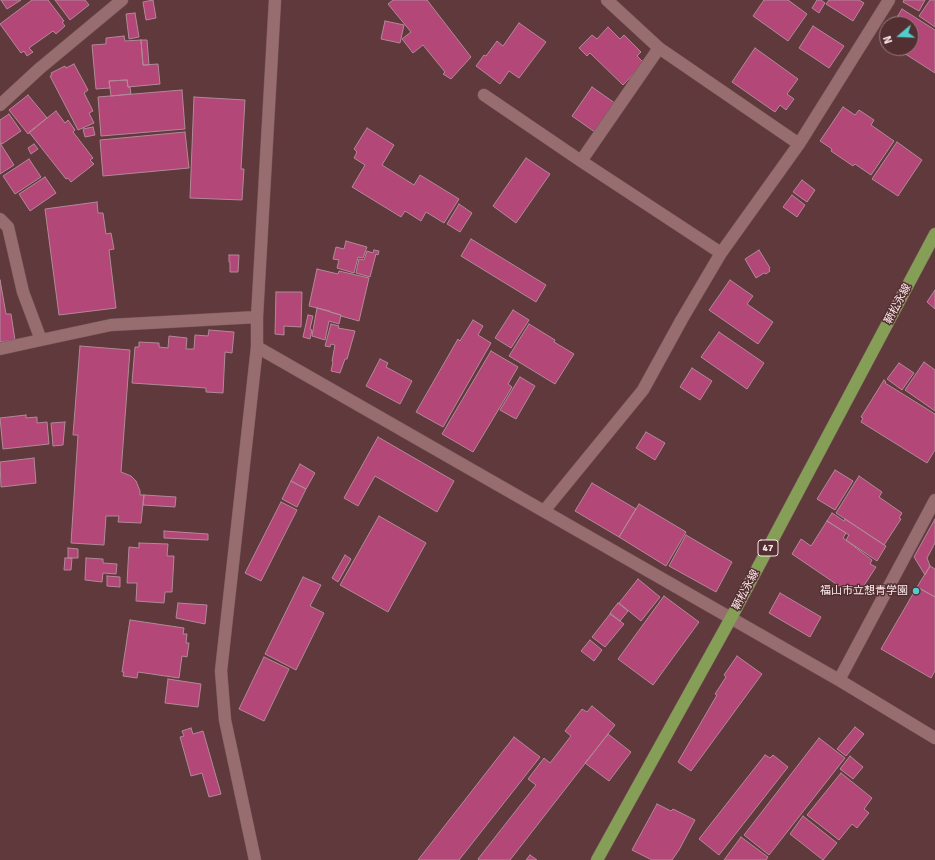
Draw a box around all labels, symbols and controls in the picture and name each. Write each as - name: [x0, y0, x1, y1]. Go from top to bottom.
- north arrow: [879, 16, 919, 56]
- text: N: [881, 34, 896, 45]
- street label: 鞆松永線: [882, 281, 914, 327]
- road number: 47: [758, 540, 778, 556]
- street label: 鞆松永線: [730, 567, 762, 613]
- place label: 福山市立想青学園: [820, 584, 908, 598]
- marker: 福山市立想青学園: [911, 586, 921, 596]

